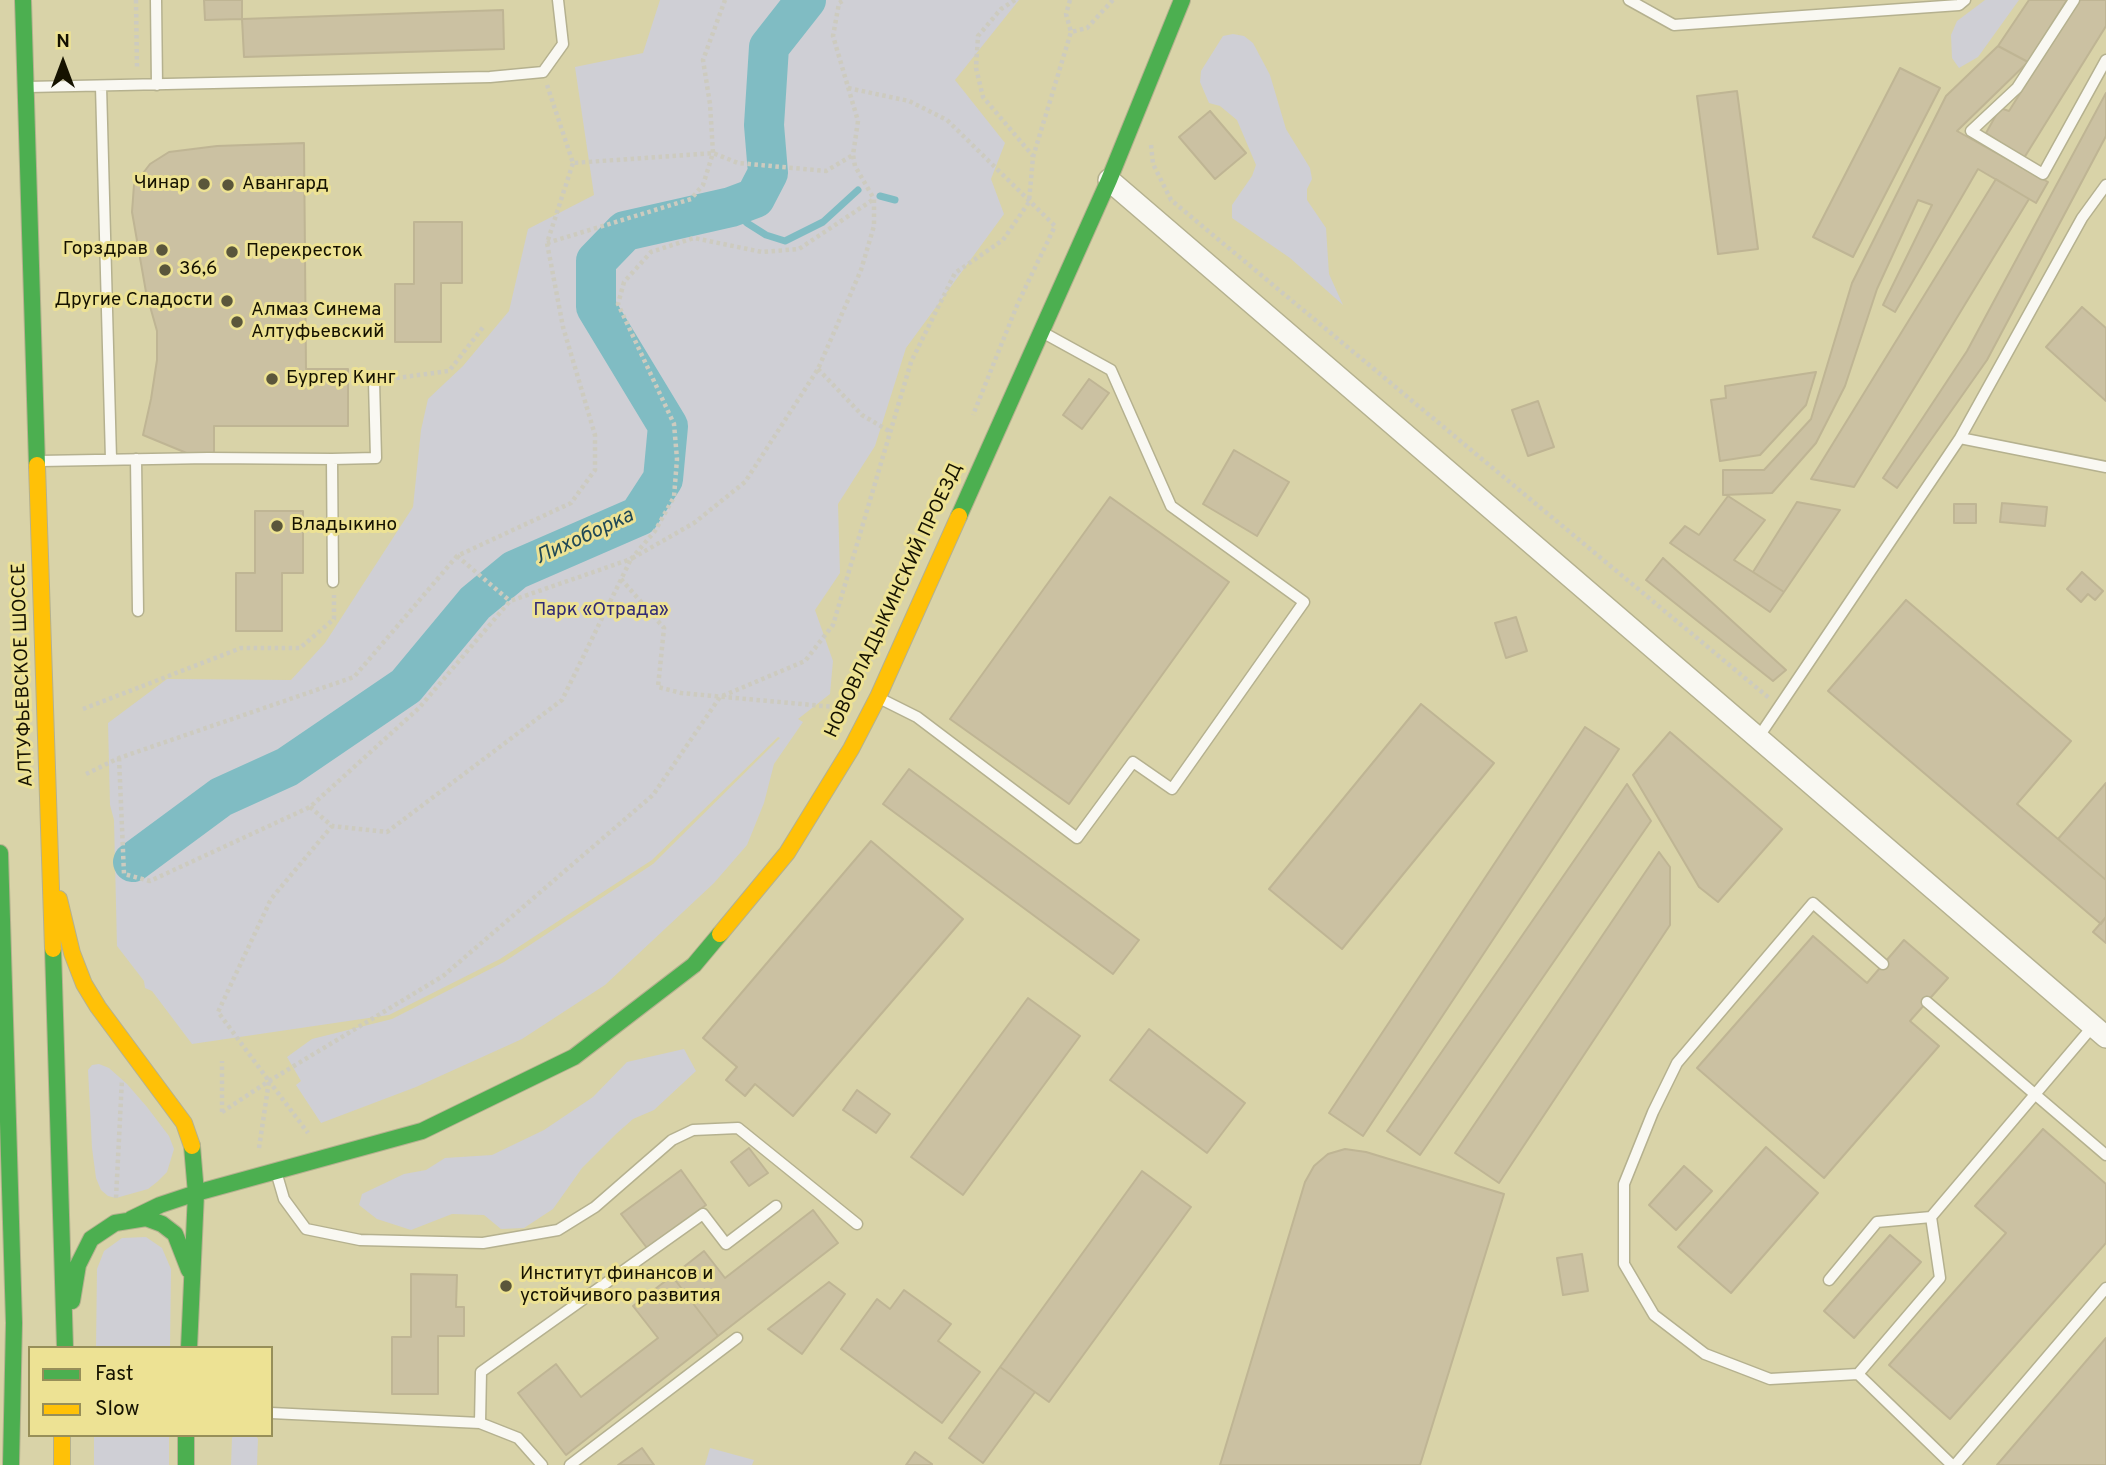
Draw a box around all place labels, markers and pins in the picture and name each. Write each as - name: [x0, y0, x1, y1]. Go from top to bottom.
- place label: Чинар: [134, 173, 190, 195]
- place label: Авангард: [242, 174, 329, 196]
- marker: Чинар: [196, 176, 212, 192]
- marker: Авангард: [220, 177, 236, 193]
- place label: Горздрав: [63, 239, 148, 261]
- place label: Перекресток: [246, 241, 363, 263]
- marker: Горздрав: [154, 242, 170, 258]
- marker: Перекресток: [224, 244, 240, 260]
- place label: 36,6: [179, 259, 217, 281]
- marker: 36,6: [157, 262, 173, 278]
- place label: Другие Сладости: [55, 290, 213, 312]
- marker: Другие Сладости: [219, 293, 235, 309]
- place label: Алмаз Синема Алтуфьевский: [251, 300, 384, 344]
- marker: Алмаз Синема Алтуфьевский: [229, 314, 245, 330]
- place label: Бургер Кинг: [286, 368, 396, 390]
- marker: Бургер Кинг: [264, 371, 280, 387]
- place label: Владыкино: [291, 515, 397, 537]
- marker: Владыкино: [269, 518, 285, 534]
- place label: Институт финансов и устойчивого развития: [520, 1264, 721, 1308]
- marker: Институт финансов и устойчивого развития: [498, 1278, 514, 1294]

